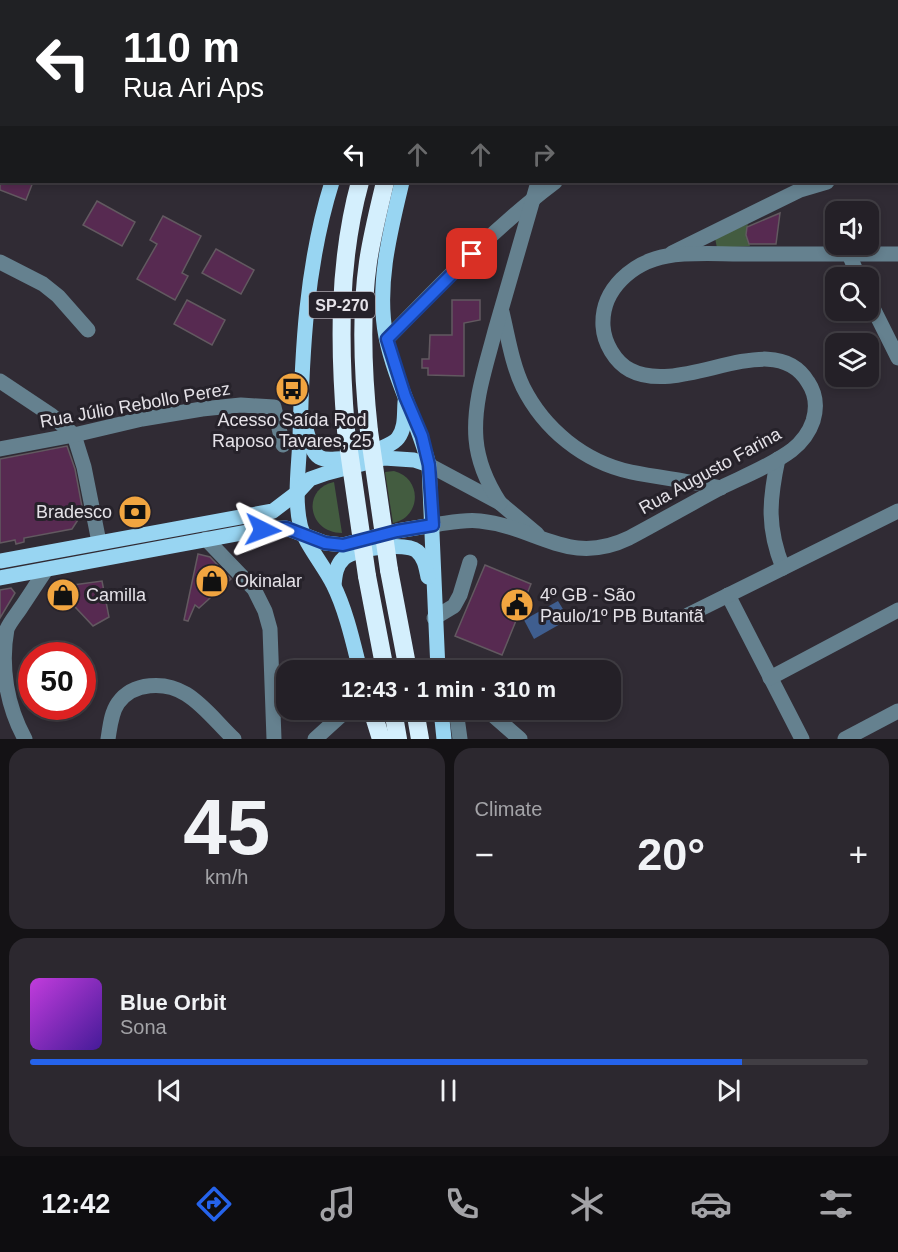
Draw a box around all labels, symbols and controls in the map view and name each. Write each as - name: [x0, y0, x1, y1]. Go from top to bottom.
- icon: left: [24, 24, 102, 102]
- text: 110 m: [123, 24, 240, 71]
- text: Rua Ari Aps: [123, 73, 264, 103]
- icon: left: [338, 138, 371, 171]
- icon: ahead: [401, 138, 434, 171]
- icon: ahead: [464, 138, 497, 171]
- icon: right: [527, 138, 560, 171]
- map controls: [825, 201, 879, 387]
- button: sound: [825, 201, 879, 255]
- pin: [446, 228, 497, 279]
- icon: arrive: [455, 237, 488, 270]
- button: search: [825, 267, 879, 321]
- road number: SP-270: [309, 292, 375, 318]
- button: layers: [825, 333, 879, 387]
- bus stop icon: Acesso Saída Rod Raposo Tavares, 25: [274, 371, 310, 407]
- street label: Rua Júlio Rebollo Perez: [38, 378, 232, 432]
- place label: Acesso Saída Rod Raposo Tavares, 25: [212, 410, 372, 451]
- street label: Rua Augusto Farina: [636, 423, 785, 518]
- bank icon: Bradesco: [117, 494, 153, 530]
- position arrow: [231, 498, 295, 562]
- place label: Bradesco: [36, 502, 112, 522]
- shop icon: Okinalar: [194, 563, 230, 599]
- place label: Okinalar: [235, 571, 302, 591]
- shop icon: Camilla: [45, 577, 81, 613]
- place label: Camilla: [86, 585, 147, 605]
- place label: 4º GB - São Paulo/1º PB Butantã: [540, 585, 705, 626]
- public building icon: 4º GB - São Paulo/1º PB Butantã: [499, 587, 535, 623]
- speed limit sign: 50: [18, 642, 96, 720]
- text: 12:43 · 1 min · 310 m: [341, 677, 556, 702]
- text: 45: [183, 783, 270, 871]
- text: Climate: [475, 798, 542, 820]
- text: 20°: [637, 829, 705, 880]
- text: −: [475, 836, 494, 873]
- text: +: [849, 836, 868, 873]
- text: km/h: [205, 866, 248, 888]
- text: Blue Orbit: [120, 990, 226, 1015]
- text: Sona: [120, 1016, 167, 1038]
- icon: previous: [153, 1074, 186, 1107]
- icon: pause: [432, 1074, 465, 1107]
- icon: next: [712, 1074, 745, 1107]
- icon: directions: [193, 1183, 235, 1225]
- icon: music: [317, 1183, 359, 1225]
- icon: phone: [441, 1183, 483, 1225]
- icon: climate: [566, 1183, 608, 1225]
- icon: car: [690, 1183, 732, 1225]
- icon: filters: [815, 1183, 857, 1225]
- text: 12:42: [41, 1189, 110, 1219]

